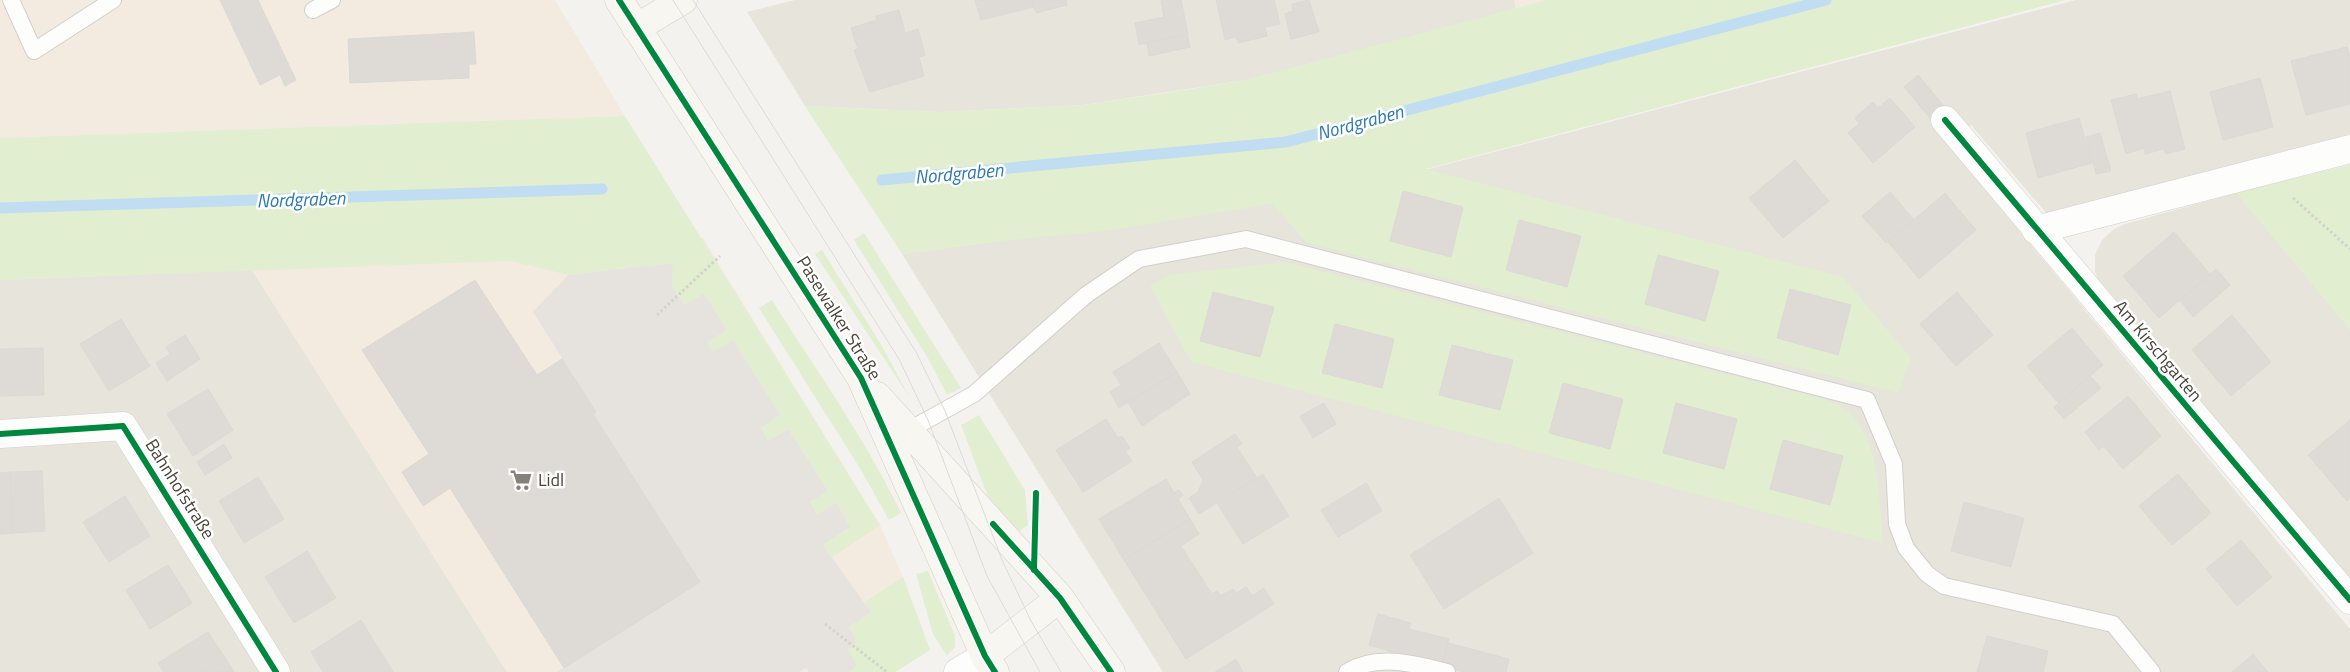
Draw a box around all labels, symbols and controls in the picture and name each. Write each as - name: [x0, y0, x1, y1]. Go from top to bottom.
- water label: Nordgraben: [1313, 96, 1407, 147]
- water label: Nordgraben: [914, 154, 1005, 191]
- water label: Nordgraben: [256, 182, 346, 215]
- street label: Pasewalker Straße: [790, 250, 889, 385]
- street label: Am Kirschgarten: [2108, 294, 2209, 407]
- street label: Bahnhofstraße: [139, 433, 222, 544]
- place label: Lidl: [538, 466, 564, 493]
- supermarket icon: Lidl: [508, 467, 534, 493]

